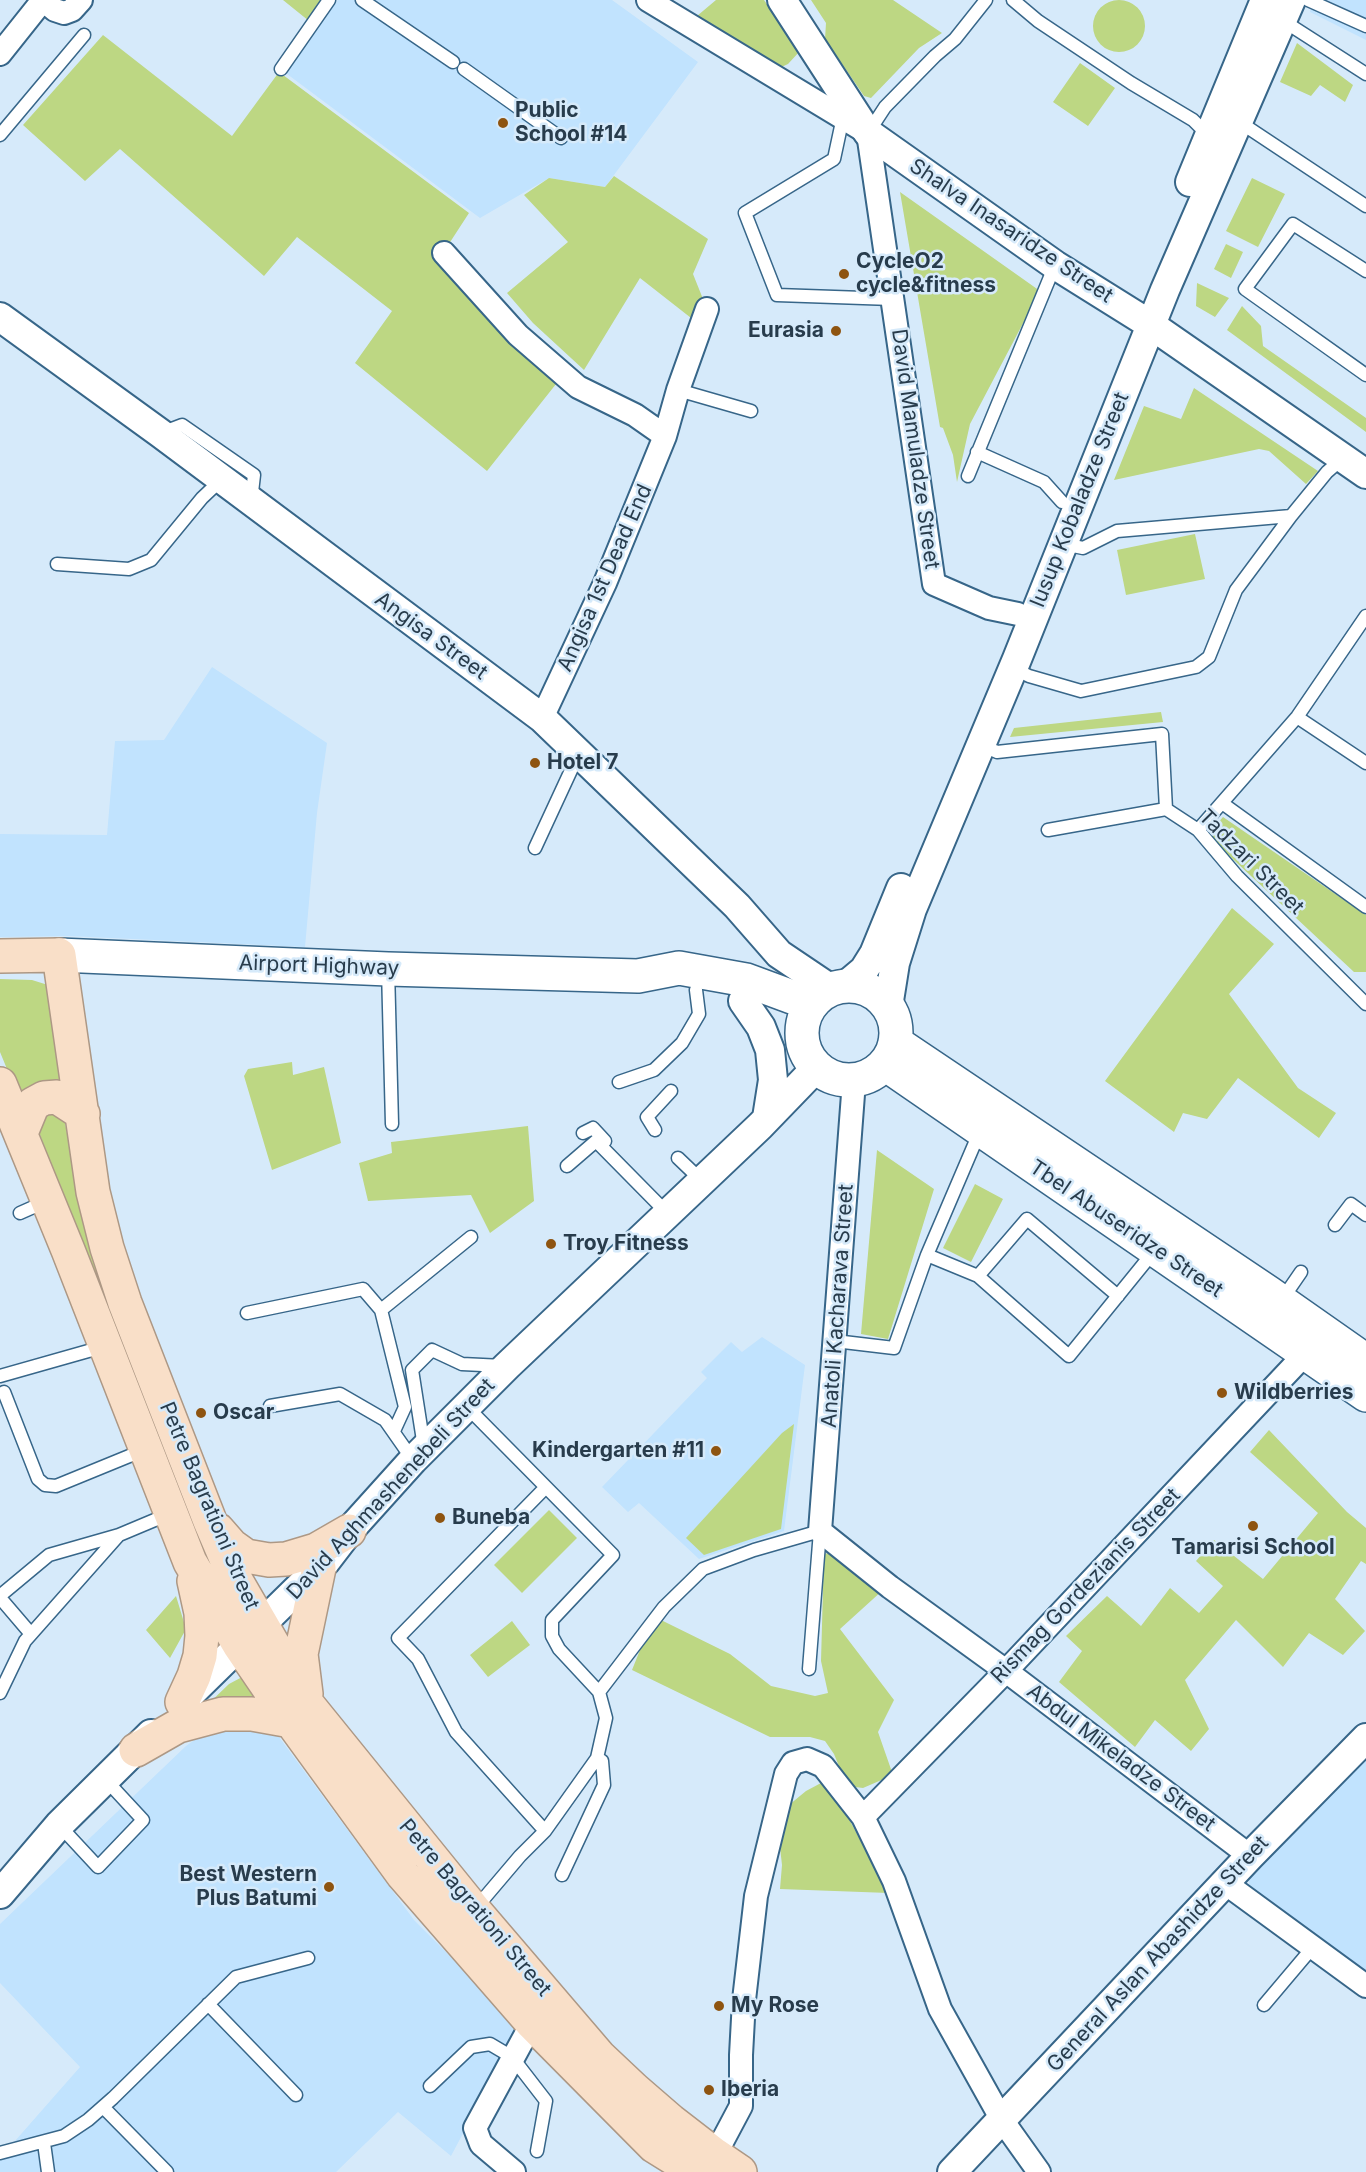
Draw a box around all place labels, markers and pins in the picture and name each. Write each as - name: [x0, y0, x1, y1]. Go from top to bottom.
- place label: Public School #14: [515, 98, 627, 148]
- marker: Public School #14: [496, 116, 510, 130]
- place label: CycleO2 cycle&fitness: [856, 249, 996, 299]
- marker: CycleO2 cycle&fitness: [837, 267, 851, 281]
- place label: Eurasia: [748, 318, 824, 344]
- marker: Eurasia: [829, 324, 843, 338]
- place label: Hotel 7: [547, 750, 618, 776]
- marker: Hotel 7: [528, 756, 542, 770]
- place label: Troy Fitness: [563, 1231, 689, 1257]
- marker: Troy Fitness: [544, 1237, 558, 1251]
- place label: Wildberries: [1234, 1380, 1354, 1406]
- marker: Wildberries: [1215, 1386, 1229, 1400]
- place label: Oscar: [213, 1400, 274, 1426]
- marker: Oscar: [194, 1406, 208, 1420]
- place label: Kindergarten #11: [532, 1438, 704, 1464]
- marker: Kindergarten #11: [709, 1444, 723, 1458]
- place label: Buneba: [452, 1505, 530, 1531]
- marker: Buneba: [433, 1511, 447, 1525]
- marker: Tamarisi School: [1246, 1519, 1260, 1533]
- place label: Tamarisi School: [1171, 1535, 1335, 1561]
- place label: Best Western Plus Batumi: [179, 1862, 317, 1912]
- marker: Best Western Plus Batumi: [322, 1880, 336, 1894]
- place label: My Rose: [731, 1993, 819, 2019]
- marker: My Rose: [712, 1999, 726, 2013]
- place label: Iberia: [721, 2077, 779, 2103]
- marker: Iberia: [702, 2083, 716, 2097]

